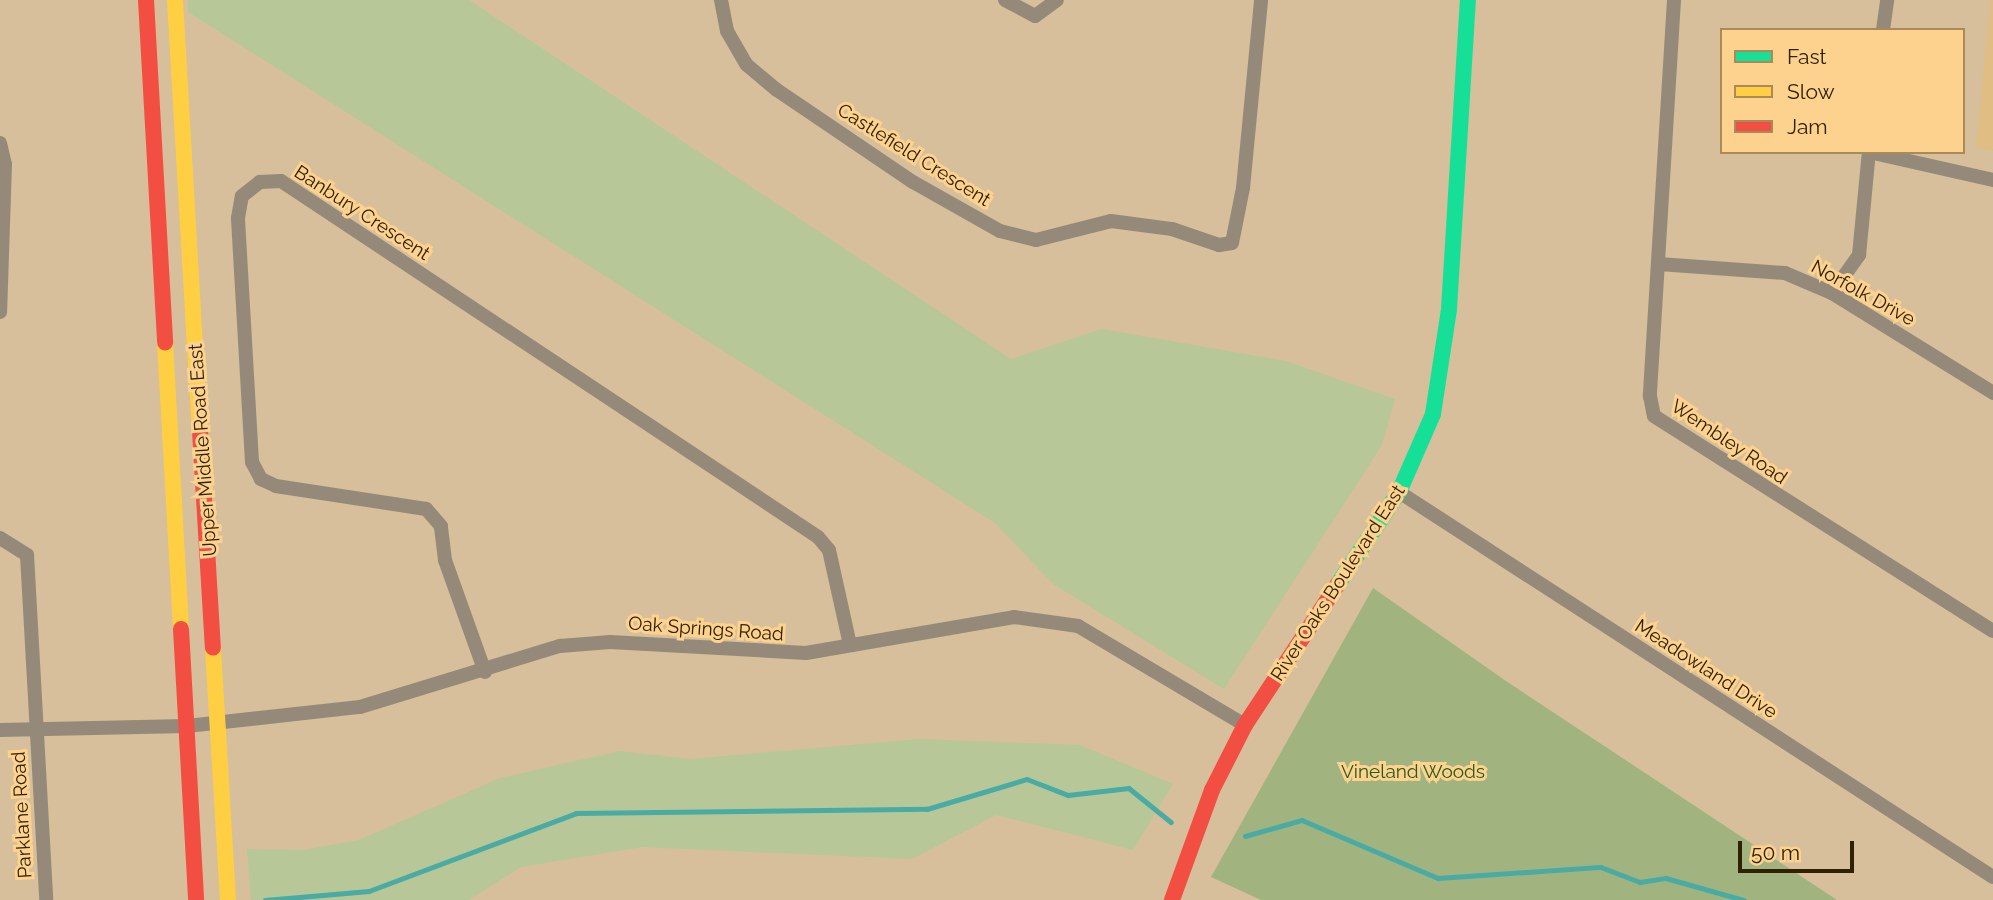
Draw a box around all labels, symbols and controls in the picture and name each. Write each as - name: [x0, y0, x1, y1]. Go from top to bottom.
- legend: [1720, 28, 1965, 154]
- text: Fast: [1787, 44, 1827, 69]
- text: Slow: [1787, 79, 1835, 104]
- street label: Castlefield Crescent: [833, 99, 995, 211]
- text: Jam: [1787, 114, 1828, 139]
- street label: Banbury Crescent: [290, 161, 434, 265]
- street label: Norfolk Drive: [1807, 255, 1919, 331]
- street label: Upper Middle Road East: [184, 343, 222, 557]
- street label: Wembley Road: [1666, 395, 1792, 489]
- street label: River Oaks Boulevard East: [1266, 481, 1410, 685]
- street label: Oak Springs Road: [627, 612, 785, 646]
- street label: Meadowland Drive: [1631, 615, 1781, 723]
- street label: Parklane Road: [7, 751, 37, 879]
- park label: Vineland Woods: [1341, 761, 1485, 783]
- scale bar: [1741, 827, 1856, 871]
- text: 50 m: [1751, 840, 1800, 865]

